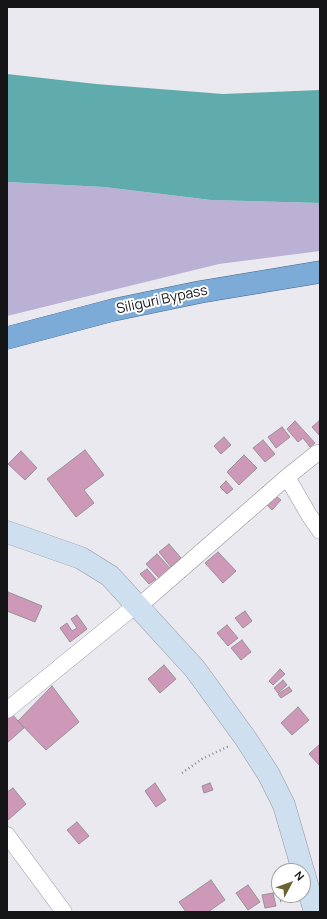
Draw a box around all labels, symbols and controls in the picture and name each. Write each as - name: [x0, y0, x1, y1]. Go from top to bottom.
- street label: Siliguri Bypass: [115, 282, 209, 318]
- north arrow: [271, 863, 311, 903]
- text: N: [291, 868, 308, 883]

